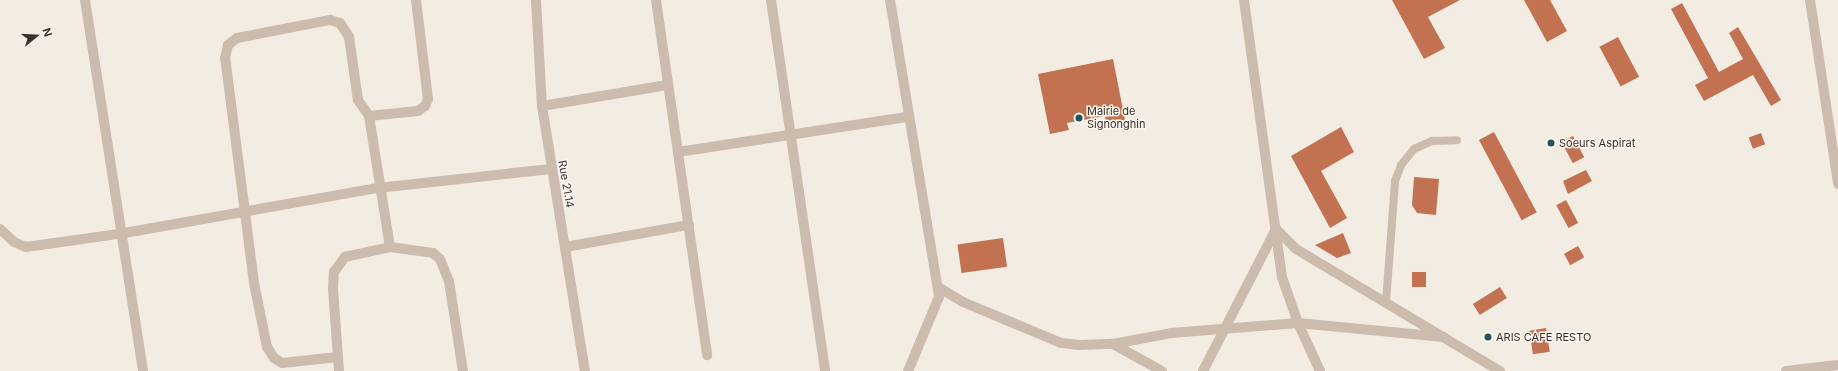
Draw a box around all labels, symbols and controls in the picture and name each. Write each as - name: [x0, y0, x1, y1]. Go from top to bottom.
- north arrow: [16, 16, 56, 56]
- text: N: [39, 26, 55, 38]
- place label: Mairie de Signonghin: [1087, 105, 1145, 131]
- marker: Mairie de Signonghin: [1074, 113, 1084, 123]
- place label: Soeurs Aspirat: [1559, 136, 1635, 150]
- marker: Soeurs Aspirat: [1546, 138, 1556, 148]
- street label: Rue 21.14: [555, 159, 577, 209]
- place label: ARIS CAFE RESTO: [1496, 330, 1591, 344]
- marker: ARIS CAFE RESTO: [1483, 332, 1493, 342]

